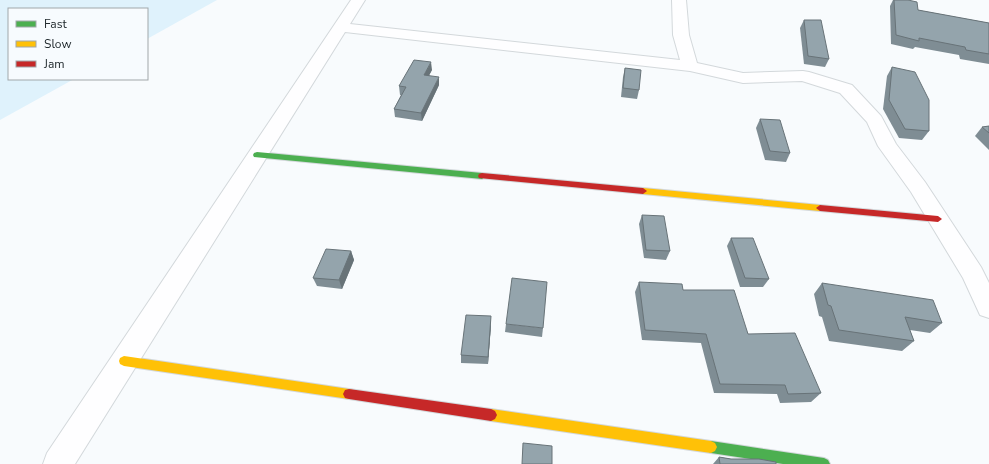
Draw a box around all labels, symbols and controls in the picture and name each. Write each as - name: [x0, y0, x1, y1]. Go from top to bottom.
- legend: [8, 8, 148, 80]
- text: Fast: [44, 16, 67, 32]
- text: Slow: [44, 36, 72, 52]
- text: Jam: [43, 56, 65, 72]

